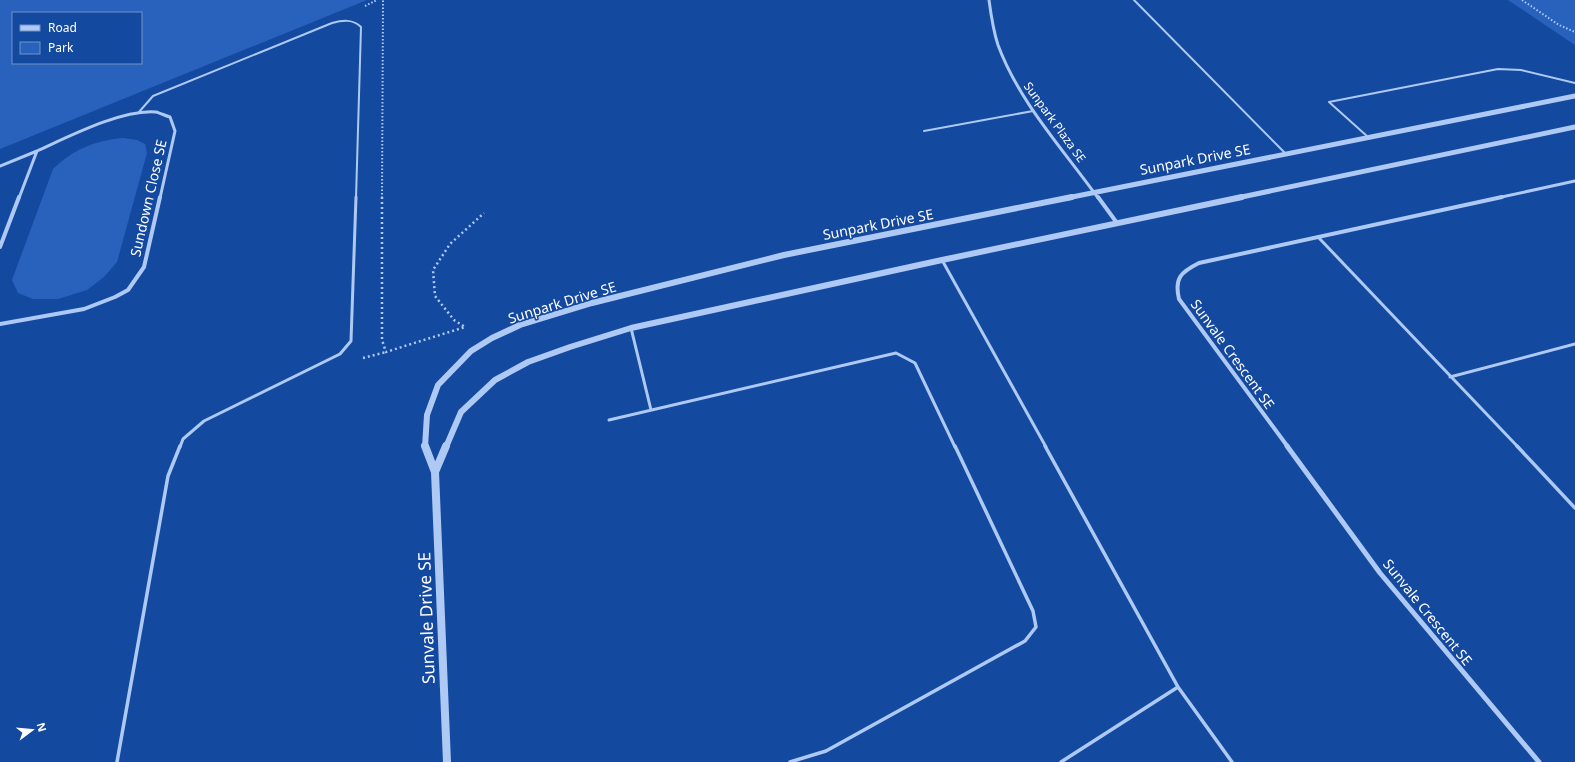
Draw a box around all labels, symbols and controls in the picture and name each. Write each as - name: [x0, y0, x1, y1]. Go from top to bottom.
- legend: [12, 12, 142, 64]
- text: Road: [48, 19, 77, 36]
- text: Park: [48, 39, 74, 56]
- street label: Sunpark Plaza SE: [1020, 78, 1090, 166]
- street label: Sundown Close SE: [125, 138, 171, 258]
- street label: Sunpark Drive SE: [1138, 139, 1252, 179]
- street label: Sunpark Drive SE: [821, 204, 935, 244]
- street label: Sunpark Drive SE: [506, 277, 618, 327]
- street label: Sunvale Crescent SE: [1187, 295, 1279, 413]
- street label: Sunvale Drive SE: [412, 552, 440, 684]
- street label: Sunvale Crescent SE: [1379, 555, 1477, 669]
- north arrow: [12, 710, 52, 750]
- text: N: [34, 721, 51, 733]

